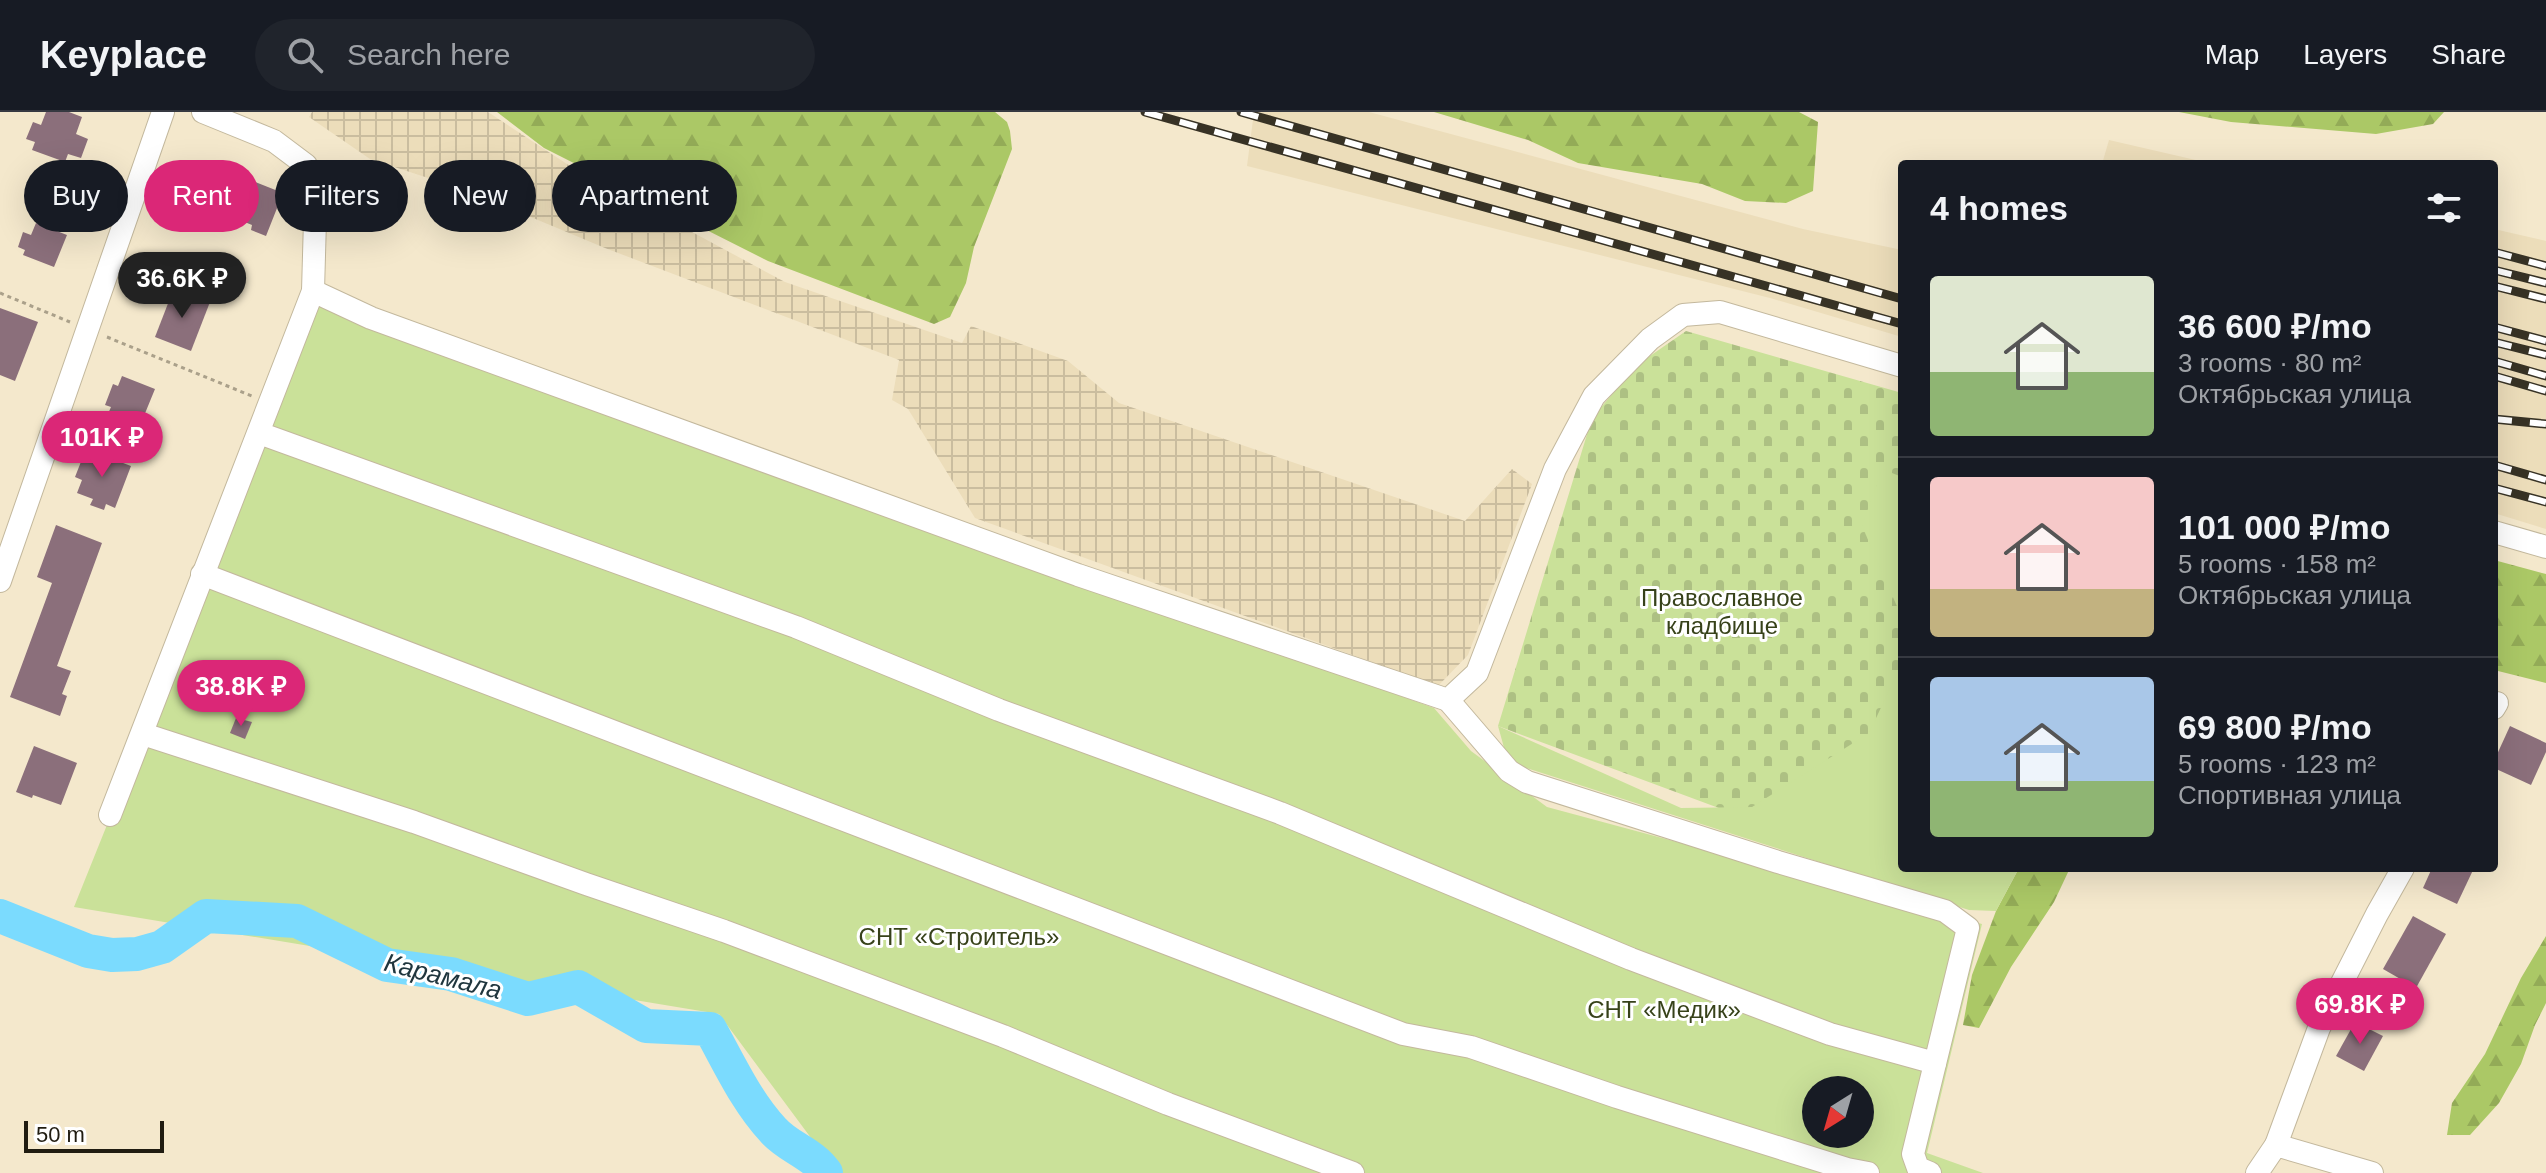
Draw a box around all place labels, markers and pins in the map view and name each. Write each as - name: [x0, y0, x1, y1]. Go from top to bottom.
- pin: 36.6K ₽: [108, 252, 256, 320]
- pin: 101K ₽: [37, 411, 167, 479]
- pin: 38.8K ₽: [167, 660, 315, 728]
- pin: 69.8K ₽: [2286, 978, 2434, 1046]

